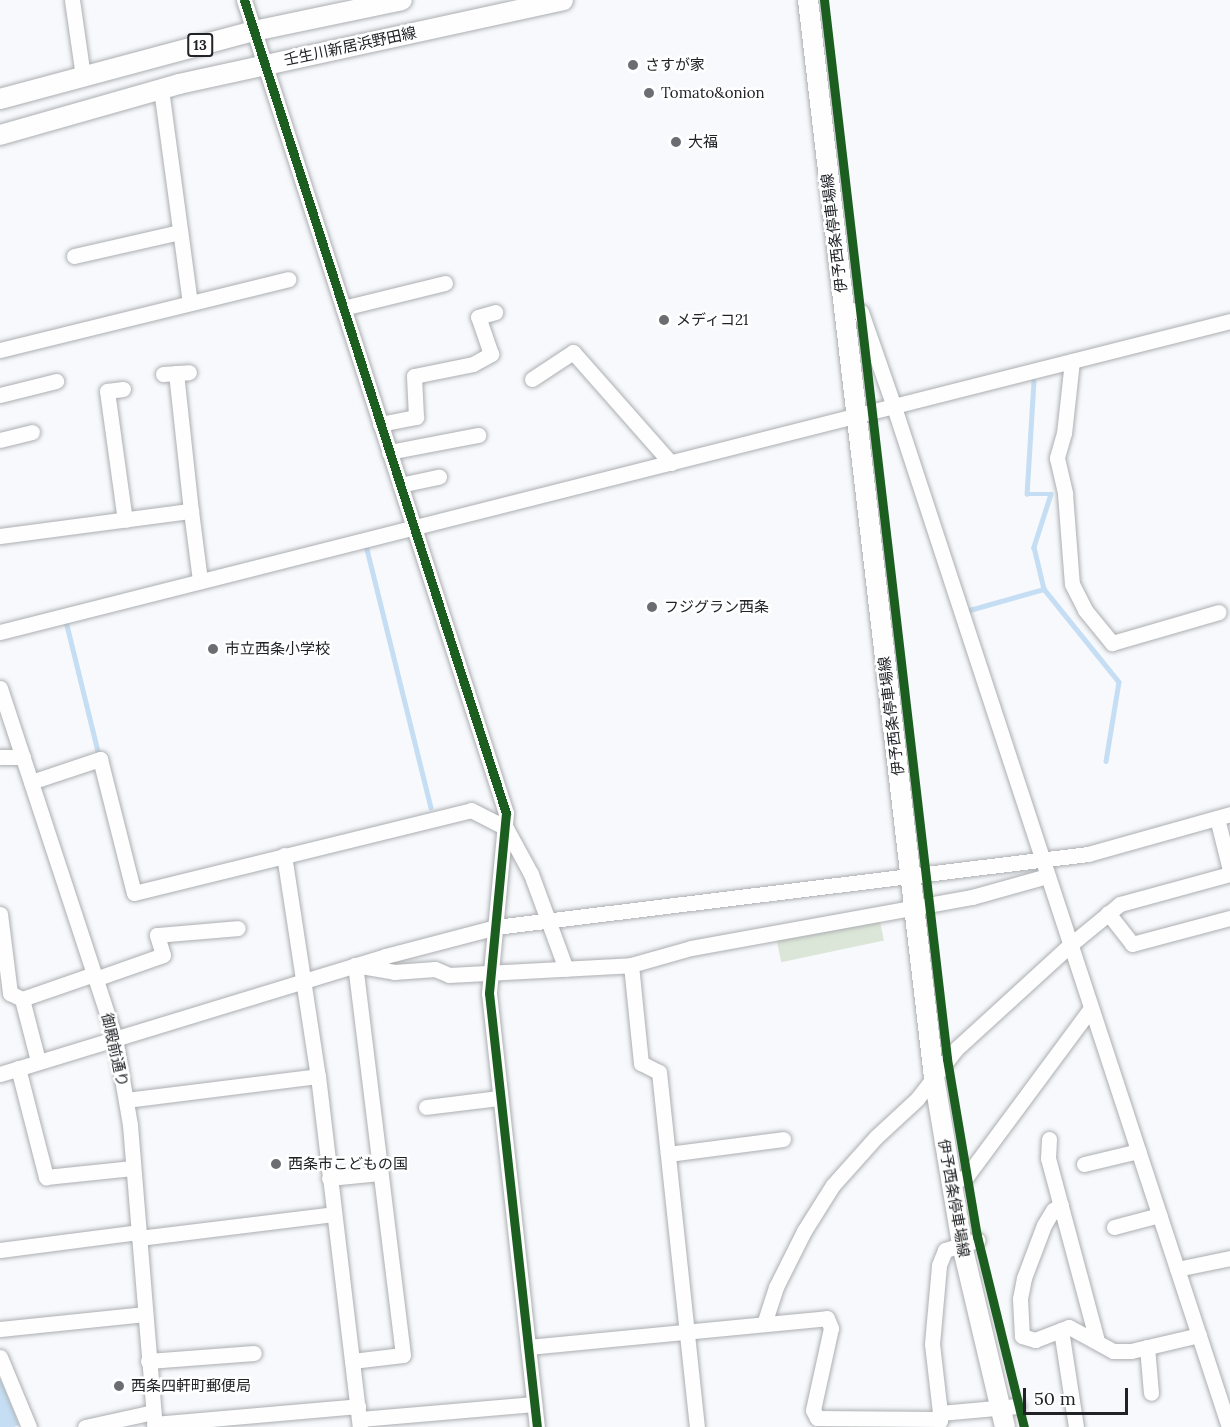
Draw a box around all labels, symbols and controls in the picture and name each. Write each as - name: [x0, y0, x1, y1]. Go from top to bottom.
- street label: 壬生川新居浜野田線: [282, 23, 418, 69]
- road number: 13: [186, 34, 214, 56]
- place label: さすが家: [645, 56, 705, 74]
- marker: さすが家: [626, 58, 640, 72]
- place label: Tomato&onion: [661, 84, 765, 102]
- marker: Tomato&onion: [642, 86, 656, 100]
- place label: 大福: [688, 133, 718, 151]
- marker: 大福: [669, 135, 683, 149]
- street label: 伊予西条停車場線: [818, 172, 850, 294]
- place label: メディコ21: [676, 311, 750, 329]
- marker: メディコ21: [657, 313, 671, 327]
- place label: フジグラン西条: [664, 598, 769, 616]
- marker: フジグラン西条: [645, 600, 659, 614]
- place label: 市立西条小学校: [225, 640, 330, 658]
- marker: 市立西条小学校: [206, 642, 220, 656]
- street label: 伊予西条停車場線: [875, 655, 907, 777]
- street label: 御殿前通り: [98, 1011, 132, 1089]
- street label: 伊予西条停車場線: [935, 1137, 973, 1259]
- place label: 西条市こどもの国: [288, 1155, 408, 1173]
- marker: 西条市こどもの国: [269, 1157, 283, 1171]
- scale bar: [1026, 1376, 1131, 1414]
- place label: 西条四軒町郵便局: [131, 1377, 251, 1395]
- marker: 西条四軒町郵便局: [112, 1379, 126, 1393]
- text: 50 m: [1034, 1387, 1076, 1410]

